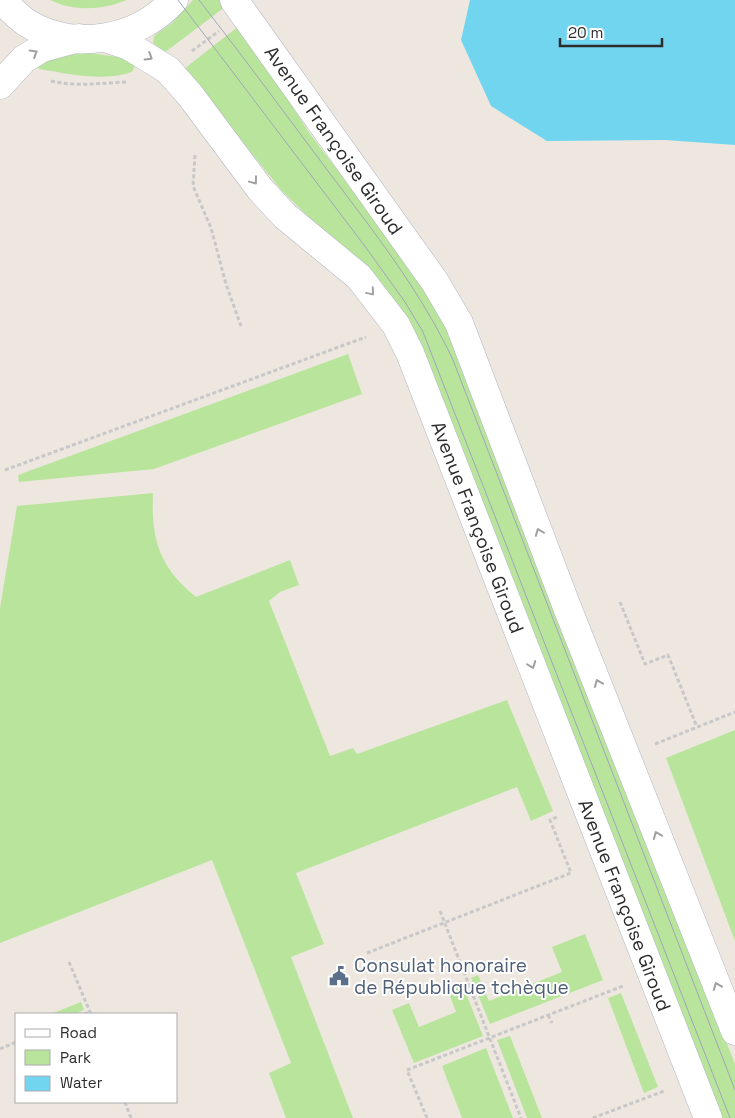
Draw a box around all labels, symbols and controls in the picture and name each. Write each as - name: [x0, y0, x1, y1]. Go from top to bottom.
- scale bar: [560, 15, 662, 47]
- text: 20 m: [568, 23, 603, 42]
- street label: Avenue Françoise Giroud: [259, 41, 408, 240]
- one-way arrow: [29, 49, 38, 59]
- one-way arrow: [144, 51, 153, 61]
- one-way arrow: [248, 175, 257, 185]
- one-way arrow: [366, 286, 374, 295]
- street label: Avenue Françoise Giroud: [426, 418, 530, 637]
- one-way arrow: [535, 528, 545, 537]
- one-way arrow: [526, 660, 536, 669]
- one-way arrow: [594, 680, 604, 688]
- street label: Avenue Françoise Giroud: [573, 796, 677, 1015]
- one-way arrow: [653, 831, 663, 839]
- place label: Consulat honoraire de République tchèque: [354, 953, 569, 1000]
- public building icon: Consulat honoraire de République tchèque: [328, 965, 350, 987]
- one-way arrow: [713, 982, 723, 991]
- legend: [15, 1013, 178, 1103]
- text: Road: [60, 1023, 97, 1042]
- text: Park: [60, 1048, 91, 1067]
- text: Water: [60, 1073, 103, 1092]

